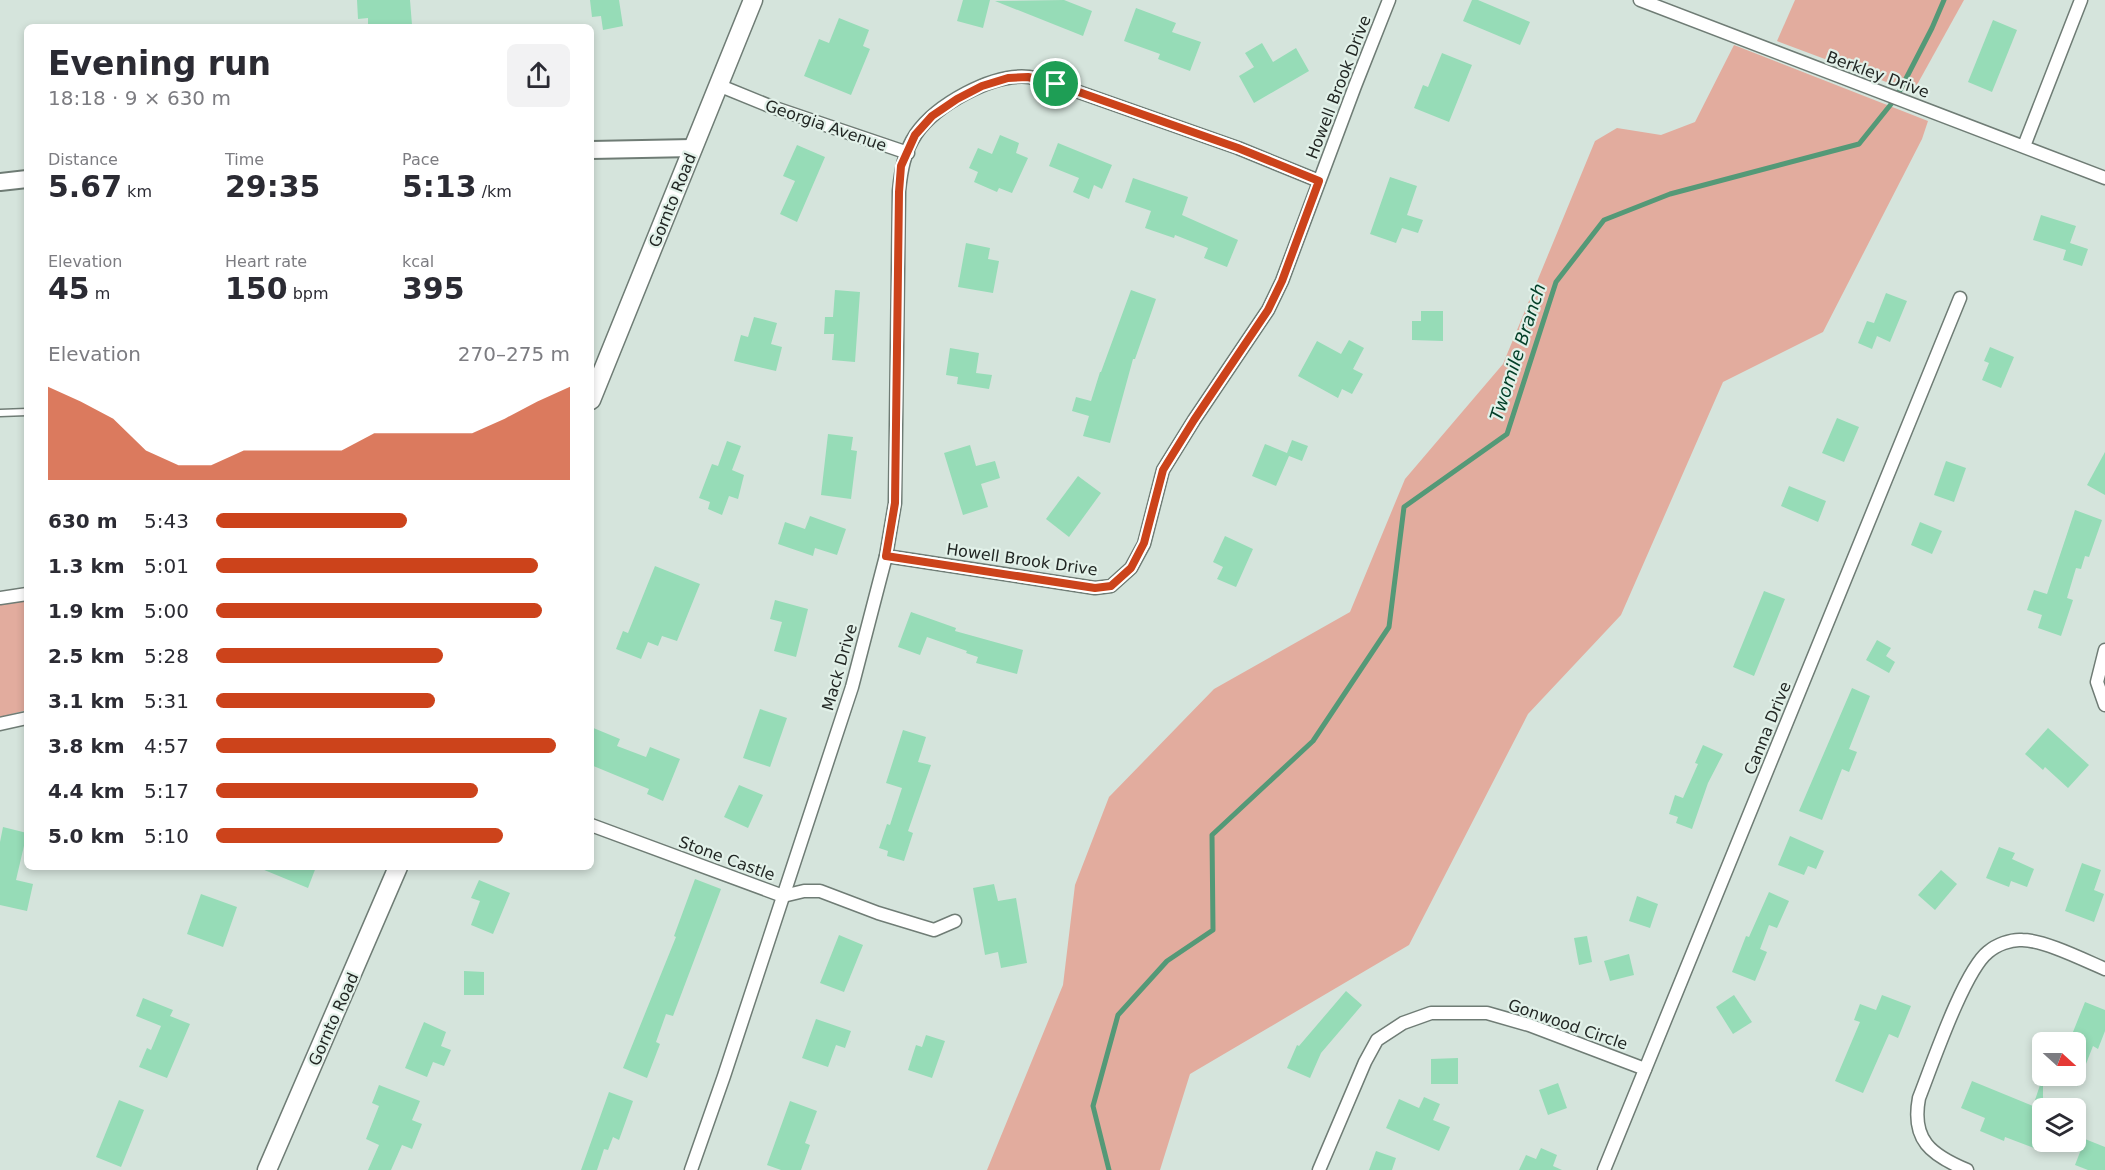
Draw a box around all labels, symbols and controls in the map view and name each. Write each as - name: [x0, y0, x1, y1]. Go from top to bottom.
- street label: Howell Brook Drive: [1302, 13, 1375, 162]
- text: Evening run: [48, 44, 271, 83]
- button: share: [507, 44, 570, 107]
- street label: Berkley Drive: [1824, 47, 1932, 102]
- pin: [1030, 58, 1081, 109]
- icon: arrive: [1039, 67, 1072, 100]
- text: 18:18 · 9 × 630 m: [48, 86, 231, 110]
- street label: Georgia Avenue: [763, 96, 889, 155]
- text: Distance: [48, 150, 118, 169]
- text: Time: [225, 150, 264, 169]
- text: Pace: [402, 150, 439, 169]
- street label: Gornto Road: [645, 150, 700, 250]
- text: 5.67: [48, 169, 122, 204]
- text: 29:35: [225, 169, 321, 204]
- text: 5:13: [402, 169, 477, 204]
- text: km: [122, 182, 152, 201]
- text: /km: [477, 182, 512, 201]
- text: Elevation: [48, 252, 122, 271]
- text: Heart rate: [225, 252, 307, 271]
- text: kcal: [402, 252, 434, 271]
- text: 45: [48, 271, 90, 306]
- text: 150: [225, 271, 288, 306]
- text: 395: [402, 271, 465, 306]
- water label: Twomile Branch: [1485, 281, 1550, 423]
- text: m: [90, 284, 110, 303]
- text: bpm: [288, 284, 329, 303]
- text: Elevation: [48, 342, 141, 366]
- text: 270–275 m: [458, 342, 570, 366]
- text: 630 m: [48, 509, 118, 533]
- text: 5:43: [144, 509, 189, 533]
- street label: Howell Brook Drive: [945, 539, 1099, 580]
- text: 1.3 km: [48, 554, 125, 578]
- text: 5:01: [144, 554, 189, 578]
- text: 1.9 km: [48, 599, 125, 623]
- text: 5:00: [144, 599, 189, 623]
- street label: Mack Drive: [818, 622, 861, 713]
- text: 2.5 km: [48, 644, 125, 668]
- text: 5:28: [144, 644, 189, 668]
- street label: Canna Drive: [1740, 679, 1795, 778]
- text: 3.1 km: [48, 689, 125, 713]
- text: 5:31: [144, 689, 189, 713]
- text: 3.8 km: [48, 734, 125, 758]
- text: 4:57: [144, 734, 189, 758]
- text: 4.4 km: [48, 779, 125, 803]
- text: 5:17: [144, 779, 189, 803]
- text: 5.0 km: [48, 824, 125, 848]
- text: 5:10: [144, 824, 189, 848]
- street label: Stone Castle: [676, 832, 778, 885]
- street label: Gornto Road: [304, 970, 362, 1069]
- street label: Gonwood Circle: [1506, 995, 1630, 1054]
- north arrow: [2032, 1032, 2086, 1086]
- map controls: [2032, 1032, 2086, 1152]
- button: layers: [2032, 1098, 2086, 1152]

